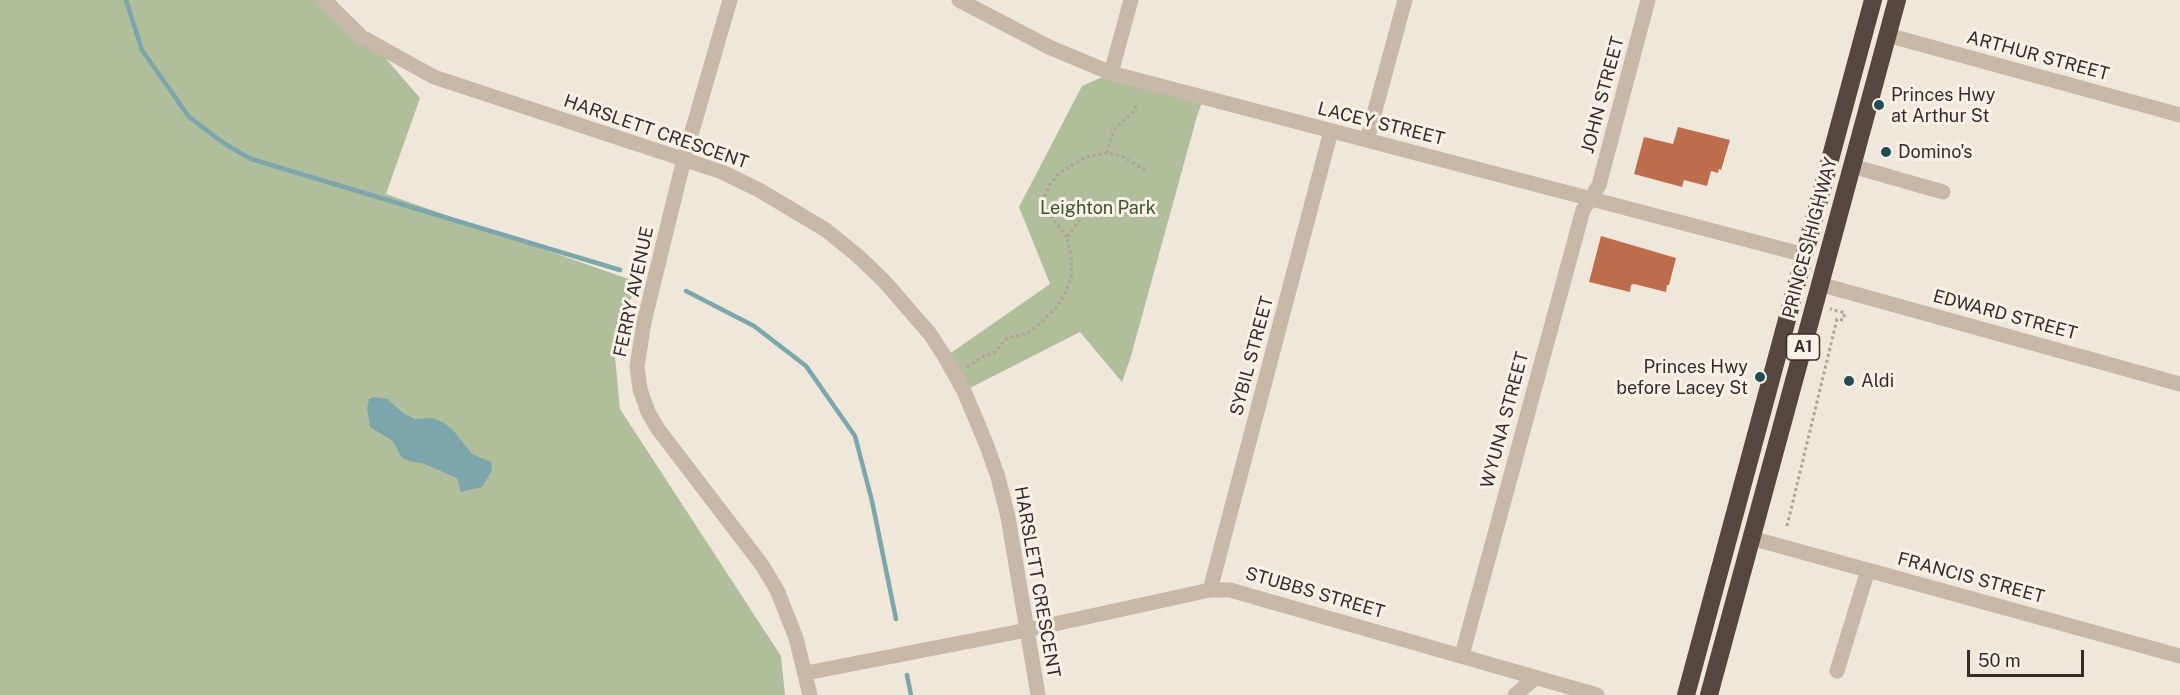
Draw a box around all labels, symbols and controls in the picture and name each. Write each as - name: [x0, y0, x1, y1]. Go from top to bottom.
- street label: ARTHUR STREET: [1965, 27, 2111, 85]
- street label: JOHN STREET: [1577, 34, 1629, 156]
- place label: Princes Hwy at Arthur St: [1891, 84, 1995, 127]
- street label: HARSLETT CRESCENT: [561, 90, 751, 174]
- street label: LACEY STREET: [1315, 98, 1447, 150]
- marker: Princes Hwy at Arthur St: [1872, 98, 1886, 112]
- place label: Domino's: [1898, 141, 1972, 163]
- marker: Domino's: [1879, 145, 1893, 159]
- street label: PRINCES HIGHWAY: [1778, 155, 1842, 321]
- park label: Leighton Park: [1040, 197, 1156, 219]
- street label: FERRY AVENUE: [610, 225, 658, 359]
- street label: EDWARD STREET: [1931, 285, 2079, 345]
- street label: SYBIL STREET: [1226, 294, 1278, 418]
- road number: A1: [1786, 334, 1820, 360]
- street label: WYUNA STREET: [1476, 349, 1534, 491]
- place label: Princes Hwy before Lacey St: [1616, 356, 1748, 398]
- marker: Princes Hwy before Lacey St: [1753, 370, 1767, 384]
- place label: Aldi: [1861, 370, 1894, 392]
- marker: Aldi: [1842, 374, 1856, 388]
- street label: HARSLETT CRESCENT: [1010, 485, 1064, 679]
- street label: FRANCIS STREET: [1895, 548, 2047, 608]
- street label: STUBBS STREET: [1243, 563, 1387, 623]
- scale bar: [1970, 638, 2087, 676]
- text: 50 m: [1978, 650, 2021, 671]

